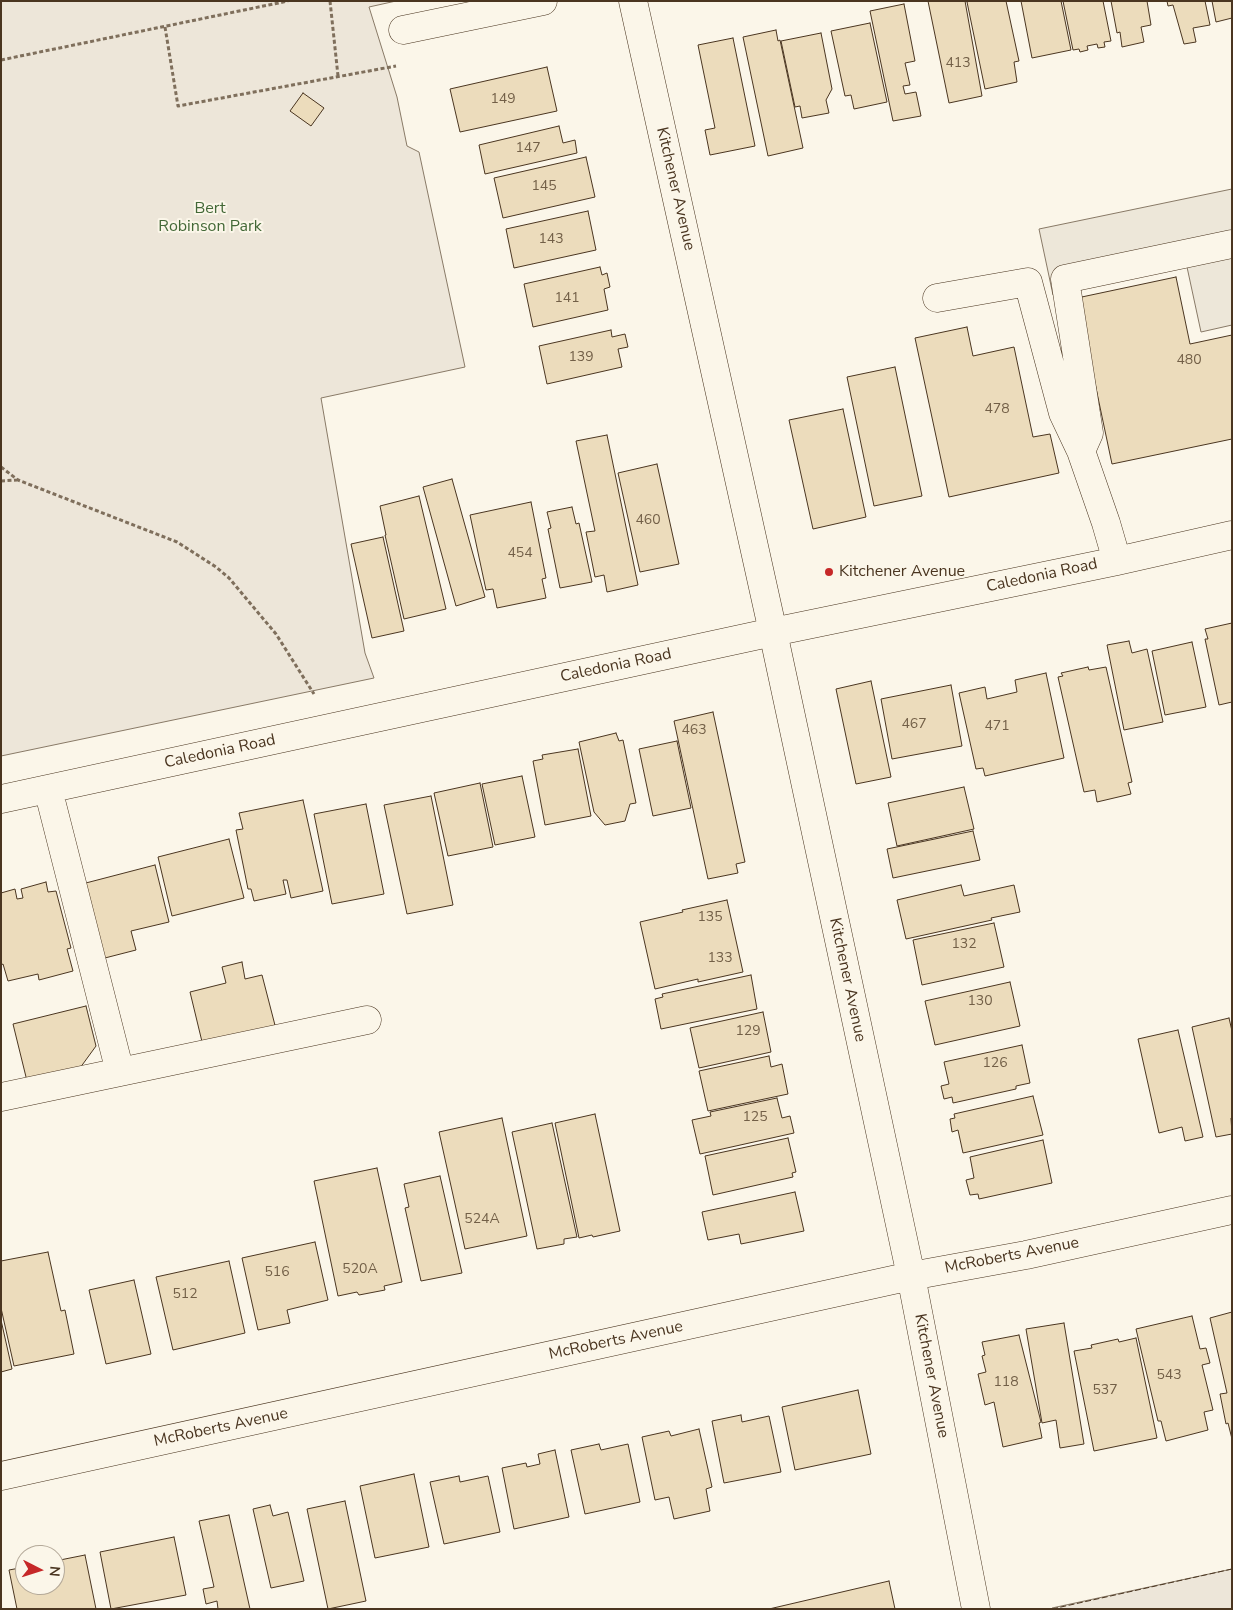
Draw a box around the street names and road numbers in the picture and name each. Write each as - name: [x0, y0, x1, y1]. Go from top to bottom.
- street label: Kitchener Avenue: [651, 125, 699, 253]
- street label: Caledonia Road: [985, 555, 1099, 597]
- street label: Caledonia Road: [559, 645, 673, 687]
- street label: Caledonia Road: [163, 731, 277, 773]
- street label: Kitchener Avenue: [824, 916, 870, 1044]
- street label: McRoberts Avenue: [943, 1234, 1081, 1278]
- street label: Kitchener Avenue: [910, 1312, 952, 1440]
- street label: McRoberts Avenue: [547, 1317, 685, 1365]
- street label: McRoberts Avenue: [152, 1404, 290, 1452]

